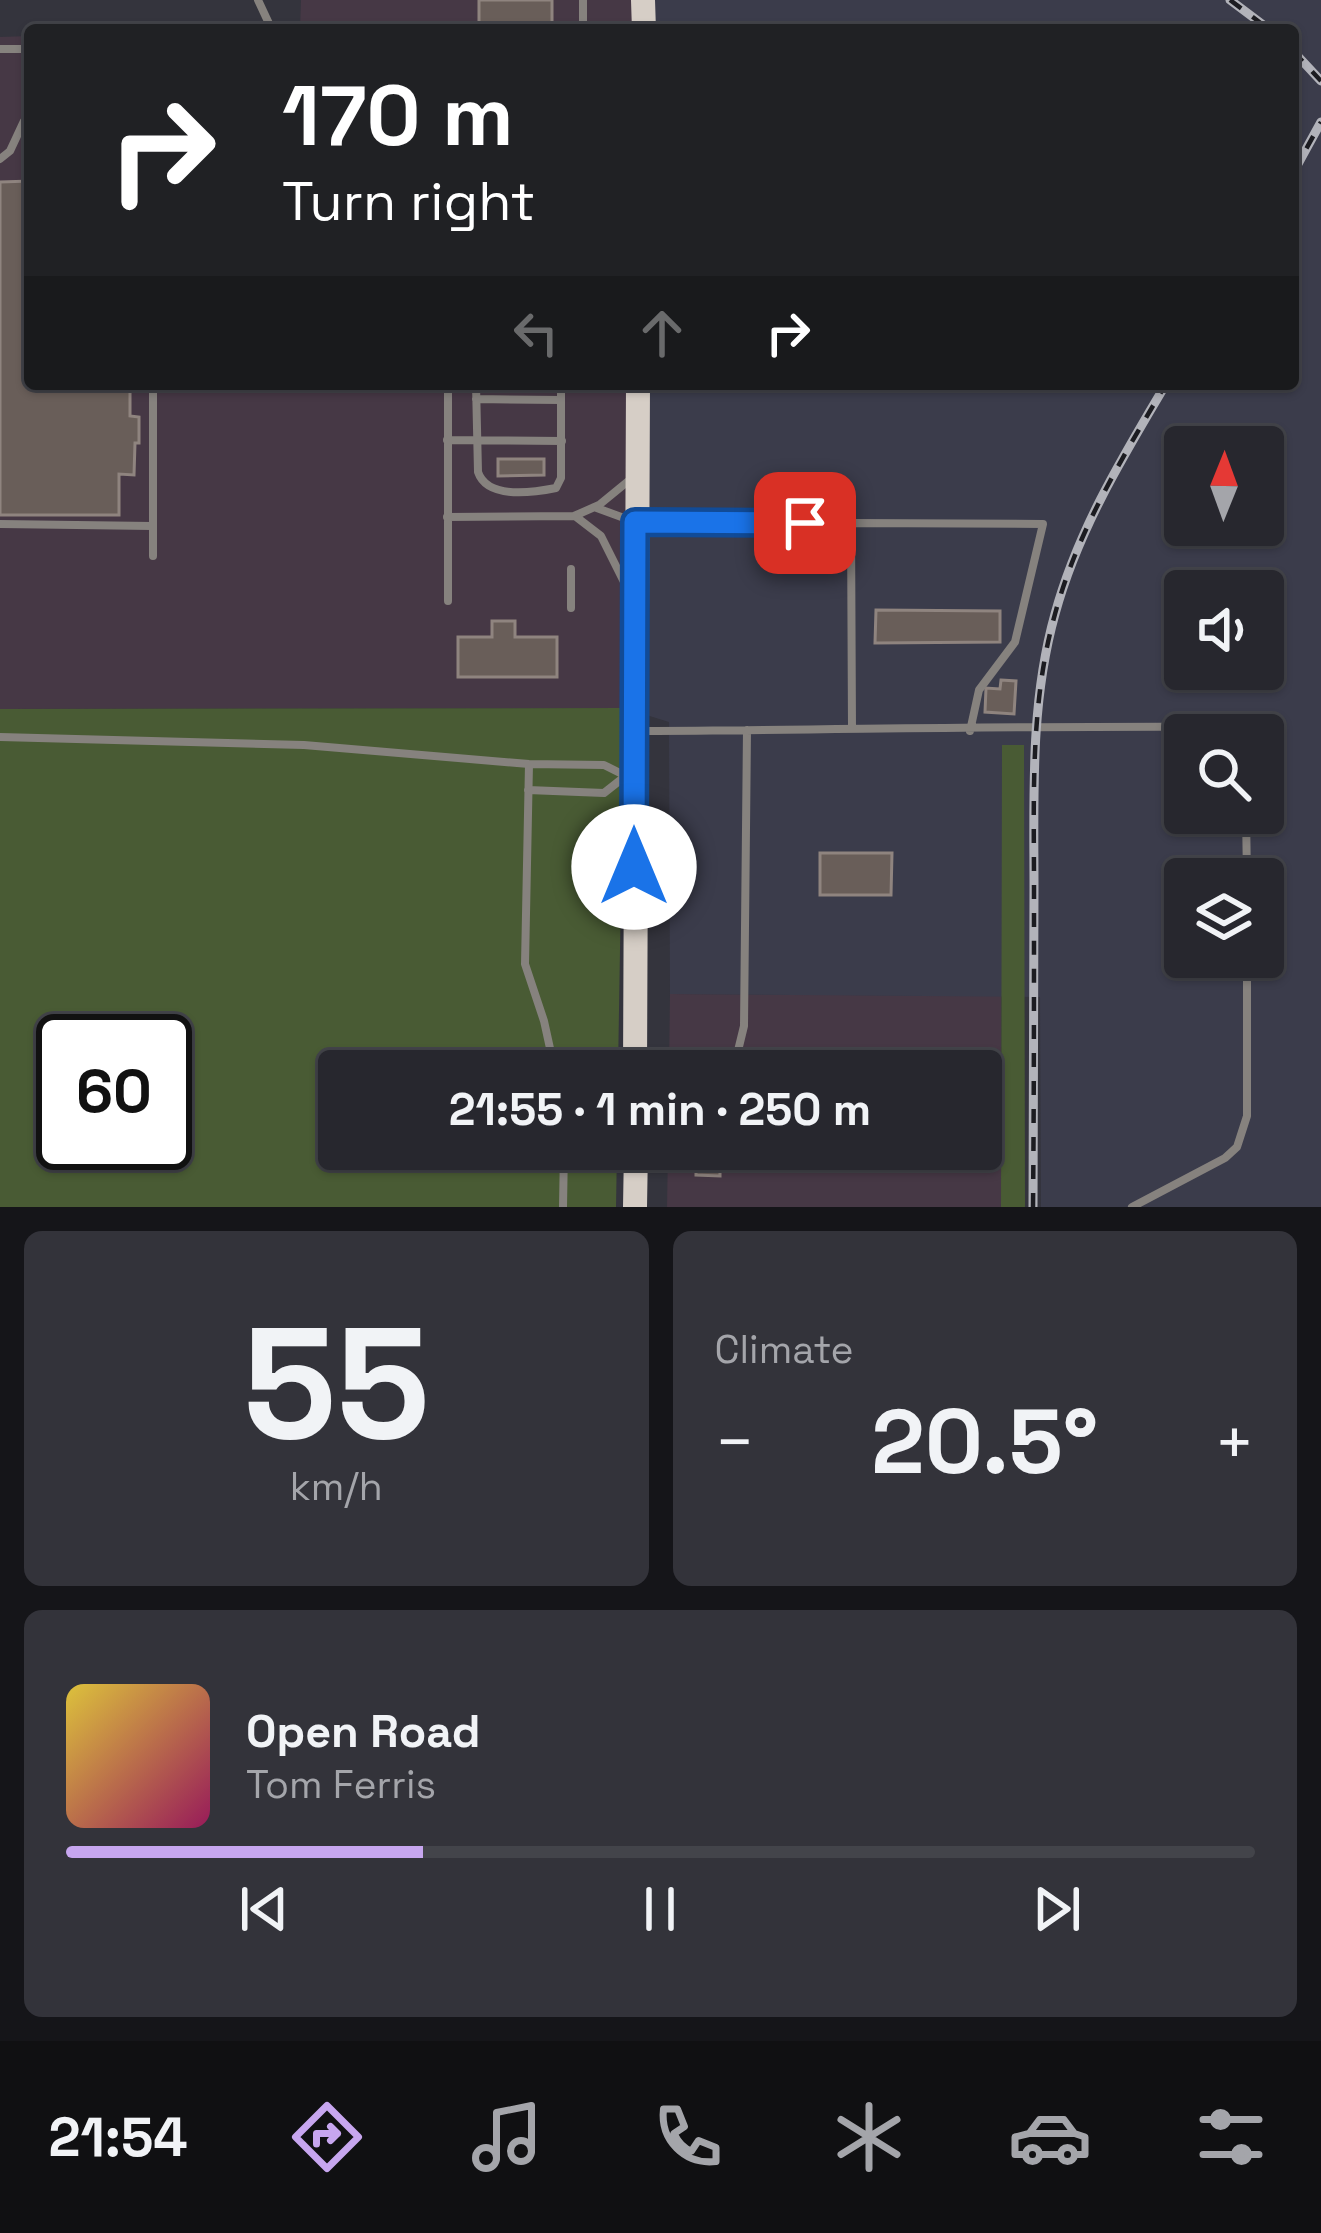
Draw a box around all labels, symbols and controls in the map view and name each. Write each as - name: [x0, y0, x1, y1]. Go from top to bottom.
- text: 170 m: [282, 62, 514, 170]
- icon: right: [84, 72, 240, 228]
- text: Turn right: [282, 167, 535, 236]
- icon: left: [503, 300, 569, 366]
- icon: ahead: [629, 300, 695, 366]
- icon: right: [755, 300, 821, 366]
- north arrow: [1164, 426, 1284, 546]
- map controls: [1164, 426, 1284, 978]
- pin: [754, 472, 856, 574]
- icon: arrive: [772, 490, 838, 556]
- button: sound: [1164, 570, 1284, 690]
- button: search: [1164, 714, 1284, 834]
- position arrow: [571, 804, 697, 930]
- button: layers: [1164, 858, 1284, 978]
- speed limit sign: 60: [36, 1014, 192, 1170]
- text: 21:55 · 1 min · 250 m: [449, 1081, 871, 1138]
- text: 55: [243, 1284, 430, 1484]
- text: Climate: [715, 1325, 854, 1374]
- text: 20.5°: [871, 1384, 1098, 1499]
- text: −: [715, 1400, 755, 1484]
- text: +: [1214, 1400, 1255, 1484]
- text: km/h: [290, 1462, 383, 1511]
- text: Open Road: [246, 1703, 481, 1760]
- text: Tom Ferris: [246, 1760, 436, 1809]
- icon: previous: [231, 1876, 297, 1942]
- icon: pause: [627, 1876, 693, 1942]
- icon: next: [1024, 1876, 1090, 1942]
- icon: directions: [285, 2095, 369, 2179]
- icon: music: [465, 2095, 549, 2179]
- icon: phone: [646, 2095, 730, 2179]
- icon: climate: [827, 2095, 911, 2179]
- icon: car: [1008, 2095, 1092, 2179]
- icon: filters: [1189, 2095, 1273, 2179]
- text: 21:54: [48, 2103, 188, 2172]

